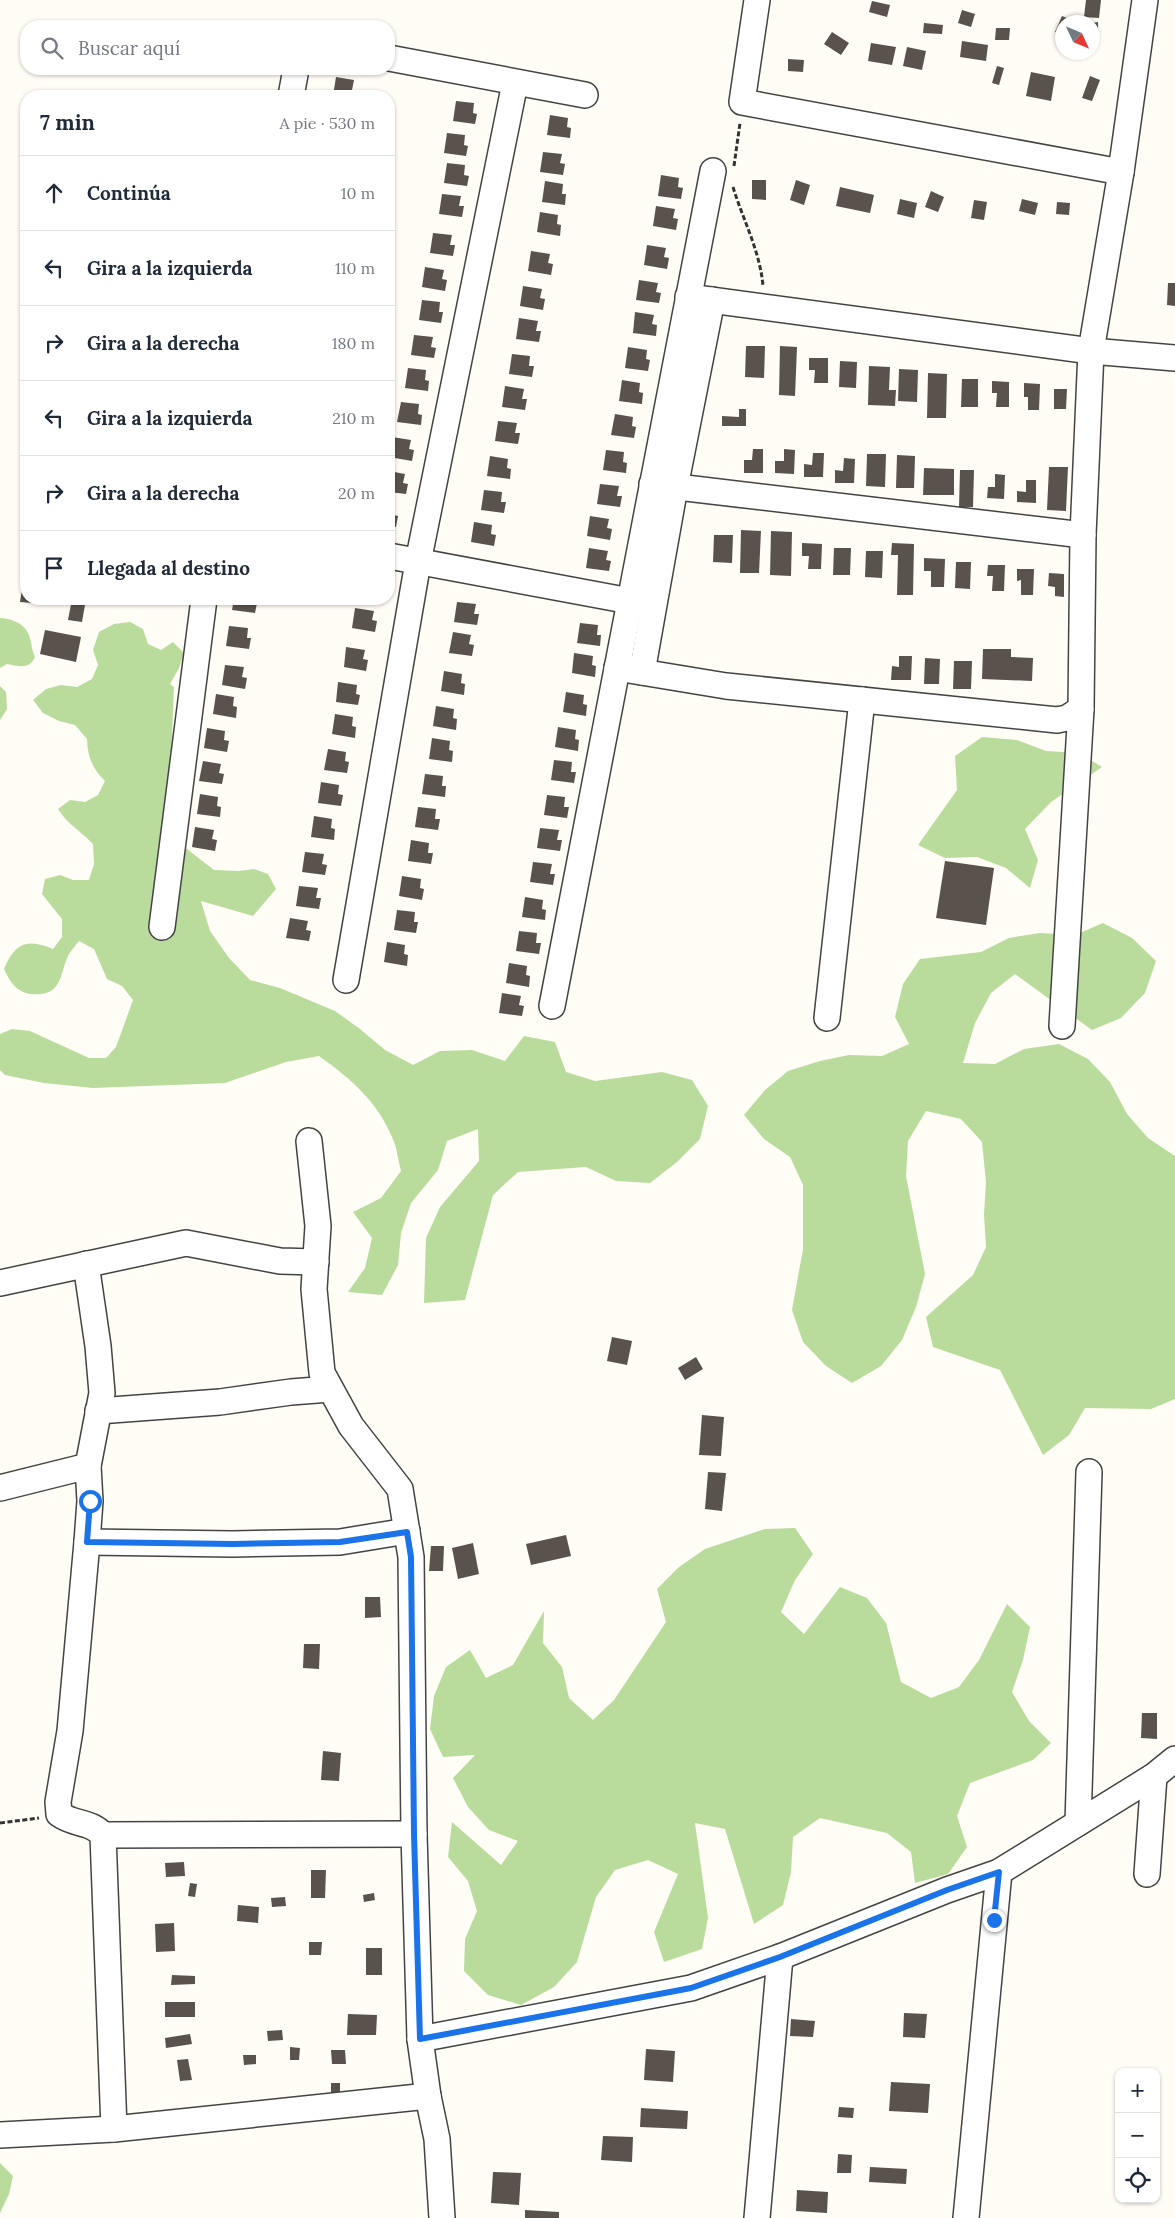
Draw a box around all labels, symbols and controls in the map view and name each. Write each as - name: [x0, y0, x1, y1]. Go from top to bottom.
- north arrow: [1055, 15, 1100, 60]
- search box: [20, 20, 395, 75]
- icon: search: [38, 34, 66, 62]
- text: Buscar aquí: [78, 36, 180, 60]
- text: 7 min: [40, 109, 95, 136]
- text: A pie · 530 m: [280, 113, 375, 133]
- icon: ahead: [40, 179, 68, 207]
- text: Continúa: [87, 181, 171, 205]
- text: 10 m: [341, 183, 375, 203]
- icon: left: [40, 254, 68, 282]
- text: Gira a la izquierda: [87, 256, 253, 280]
- text: 110 m: [335, 258, 375, 278]
- icon: right: [40, 329, 68, 357]
- text: Gira a la derecha: [87, 331, 240, 355]
- text: 180 m: [332, 333, 375, 353]
- icon: left: [40, 404, 68, 432]
- text: Gira a la izquierda: [87, 406, 253, 430]
- text: 210 m: [332, 408, 375, 428]
- icon: right: [40, 479, 68, 507]
- text: Gira a la derecha: [87, 481, 240, 505]
- text: 20 m: [338, 483, 375, 503]
- icon: arrive: [40, 554, 68, 582]
- text: Llegada al destino: [87, 556, 250, 580]
- route start: [79, 1490, 102, 1513]
- route end: [983, 1909, 1006, 1932]
- map controls: [1115, 2068, 1160, 2203]
- button: +: [1115, 2068, 1160, 2113]
- button: −: [1115, 2113, 1160, 2158]
- button: locate: [1115, 2158, 1160, 2203]

